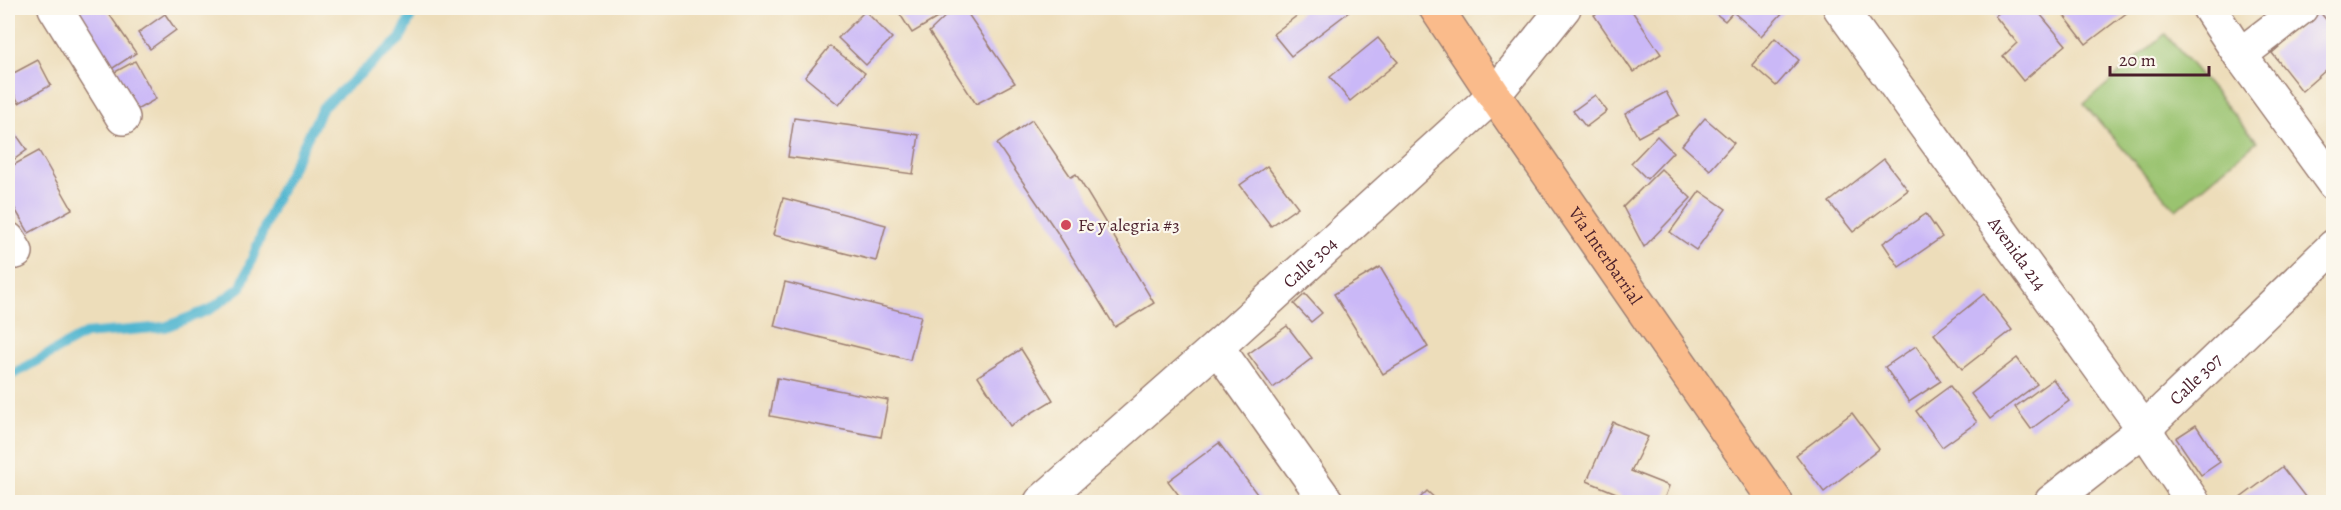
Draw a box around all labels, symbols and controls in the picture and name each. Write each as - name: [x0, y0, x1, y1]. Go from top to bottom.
- scale bar: [2110, 39, 2209, 77]
- text: 20 m: [2119, 48, 2156, 72]
- street label: Vía Interbarrial: [1563, 201, 1648, 310]
- street label: Avenida 214: [1982, 211, 2052, 295]
- place label: Fe y alegria #3: [1078, 213, 1180, 237]
- marker: Fe y alegria #3: [1059, 218, 1073, 232]
- street label: Calle 304: [1278, 232, 1342, 293]
- street label: Calle 307: [2164, 348, 2228, 410]

